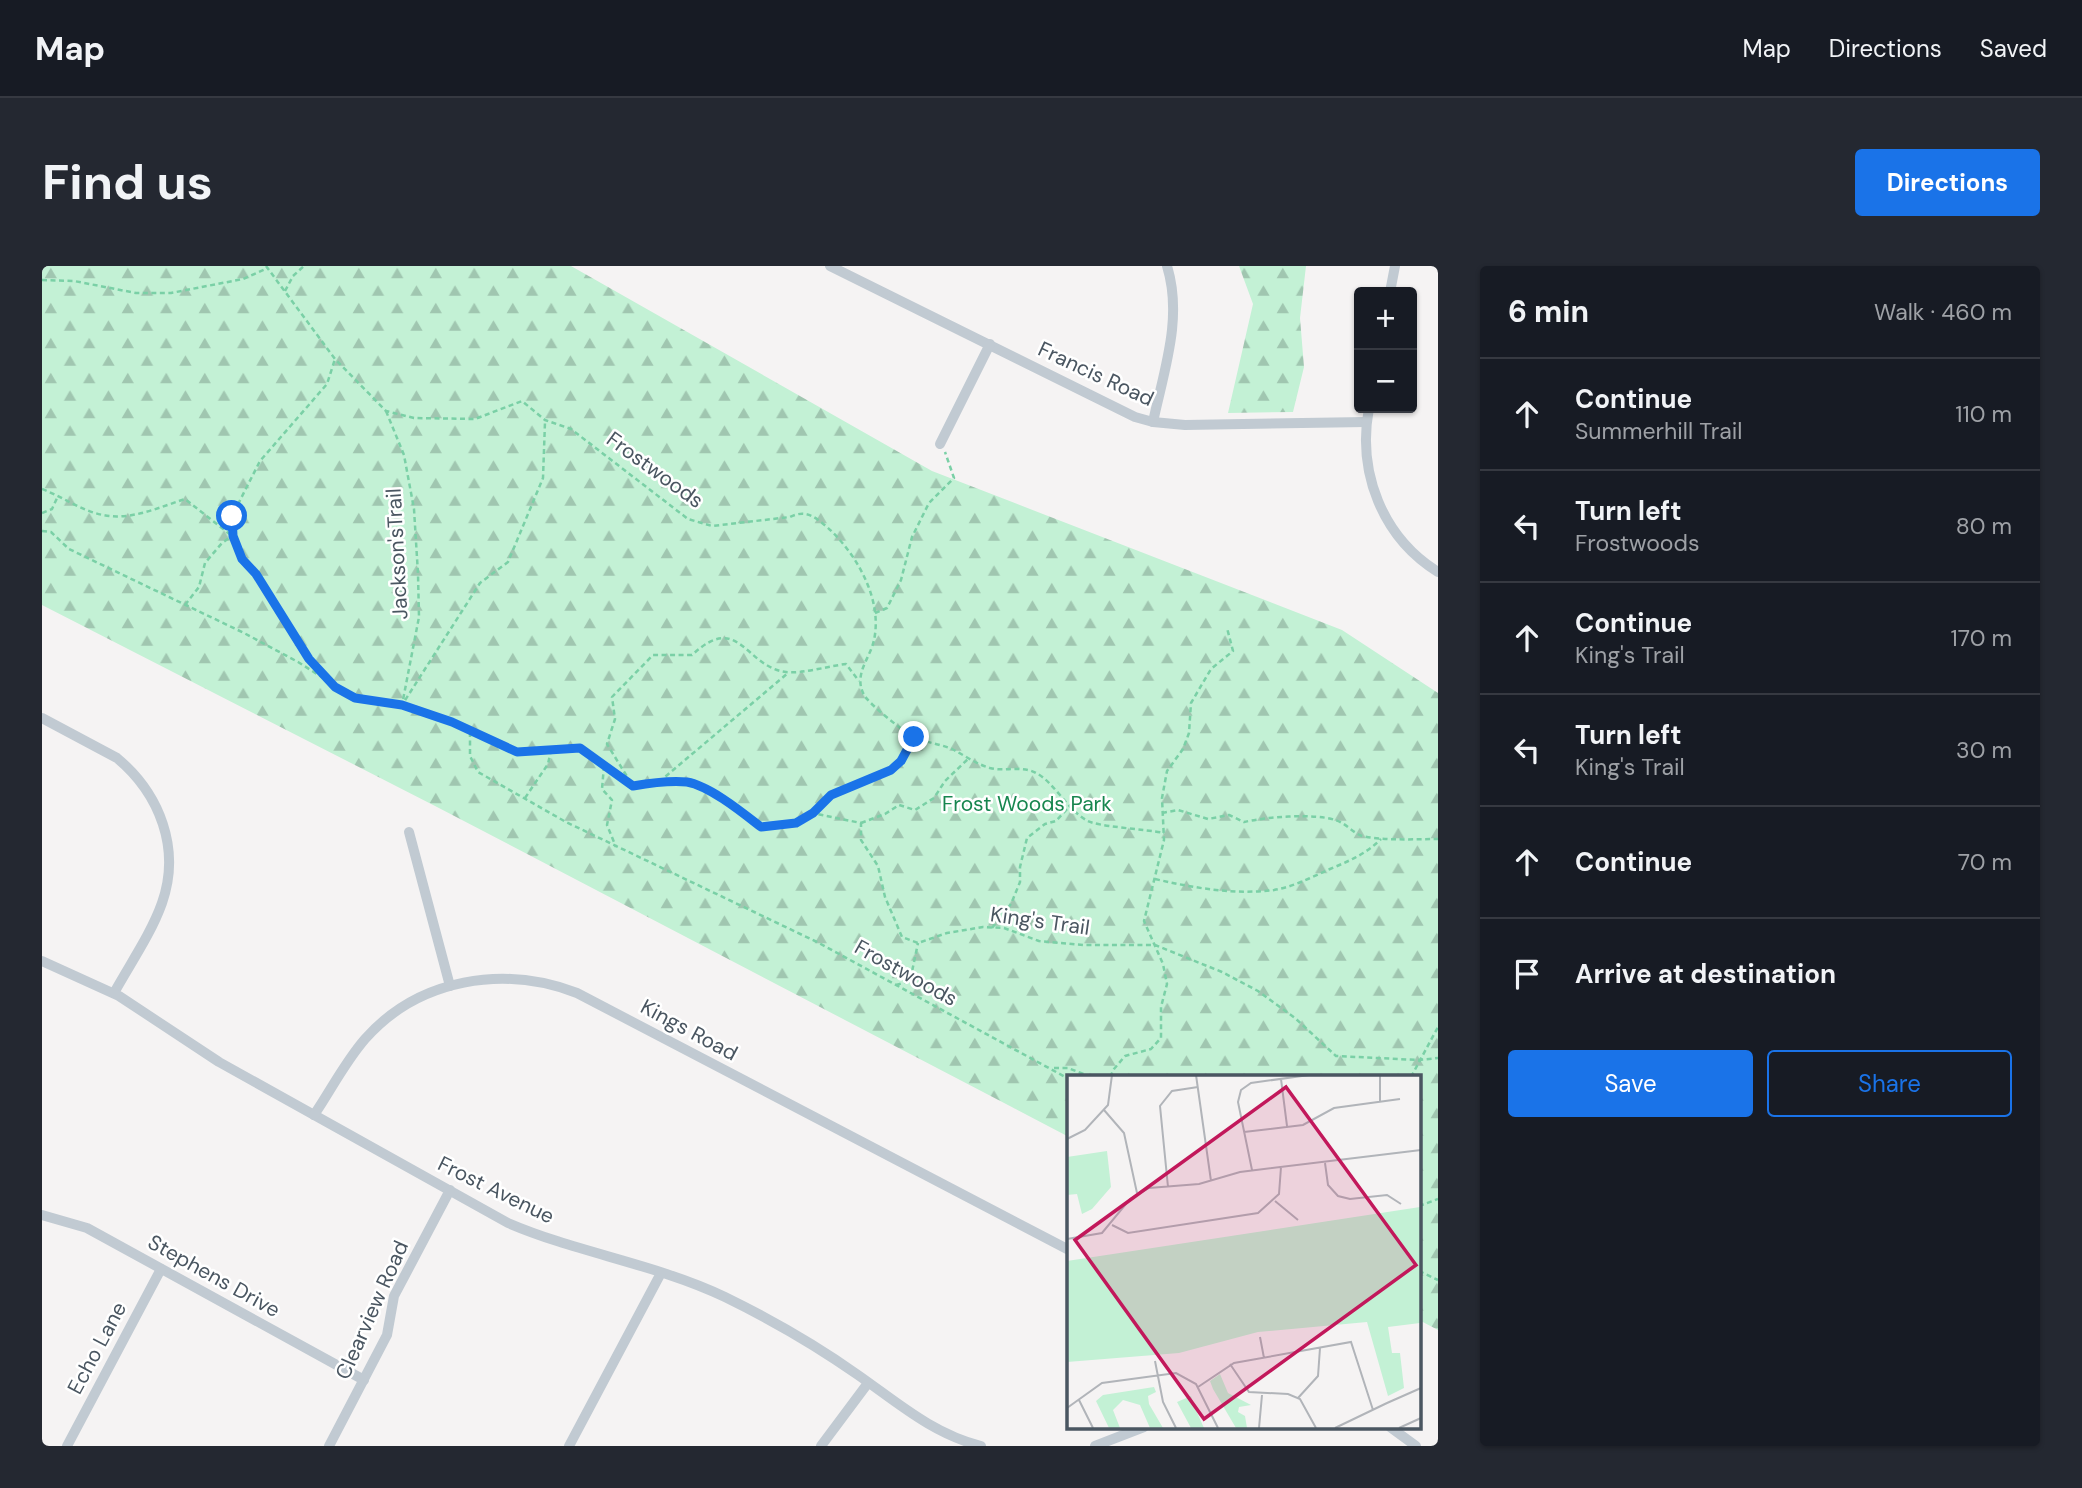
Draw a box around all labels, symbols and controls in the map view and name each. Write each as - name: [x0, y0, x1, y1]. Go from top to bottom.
- text: Map: [35, 27, 105, 70]
- text: Map: [1743, 33, 1791, 64]
- text: Directions: [1829, 33, 1942, 64]
- text: Saved: [1980, 33, 2047, 64]
- button: Directions: [1855, 149, 2040, 216]
- text: Find us: [42, 150, 213, 214]
- map controls: [1354, 287, 1417, 413]
- button: +: [1354, 287, 1417, 350]
- text: 6 min: [1508, 292, 1589, 331]
- text: Walk · 460 m: [1874, 297, 2012, 327]
- street label: Francis Road: [1034, 335, 1158, 413]
- button: −: [1354, 350, 1417, 413]
- text: Continue: [1575, 382, 1692, 416]
- icon: ahead: [1508, 395, 1546, 433]
- text: 110 m: [1955, 399, 2012, 429]
- text: Summerhill Trail: [1575, 416, 1742, 446]
- street label: Frostwoods: [601, 425, 709, 515]
- street label: Jackson'sTrail: [380, 488, 414, 620]
- text: Turn left: [1575, 494, 1682, 528]
- route start: [216, 500, 247, 531]
- icon: left: [1508, 507, 1546, 545]
- text: 80 m: [1956, 511, 2012, 541]
- text: Frostwoods: [1575, 528, 1699, 558]
- text: Continue: [1575, 606, 1692, 640]
- icon: ahead: [1508, 619, 1546, 657]
- text: 170 m: [1951, 623, 2012, 653]
- text: King's Trail: [1575, 640, 1685, 670]
- text: Turn left: [1575, 718, 1682, 752]
- route end: [898, 721, 929, 752]
- icon: left: [1508, 731, 1546, 769]
- text: 30 m: [1956, 735, 2012, 765]
- text: King's Trail: [1575, 752, 1685, 782]
- park label: Frost Woods Park: [942, 790, 1112, 818]
- icon: ahead: [1508, 843, 1546, 881]
- text: Continue: [1575, 845, 1692, 879]
- text: 70 m: [1958, 847, 2012, 877]
- street label: King's Trail: [989, 900, 1091, 942]
- street label: Frostwoods: [850, 933, 962, 1013]
- icon: arrive: [1508, 955, 1546, 993]
- text: Arrive at destination: [1575, 957, 1836, 991]
- street label: Kings Road: [636, 993, 742, 1067]
- button: Save: [1508, 1050, 1753, 1117]
- button: Share: [1767, 1050, 2012, 1117]
- inset map: [1067, 1075, 1420, 1428]
- street label: Frost Avenue: [433, 1150, 559, 1230]
- street label: Stephens Drive: [143, 1228, 285, 1324]
- street label: Clearview Road: [329, 1236, 415, 1384]
- street label: Echo Lane: [61, 1297, 133, 1399]

